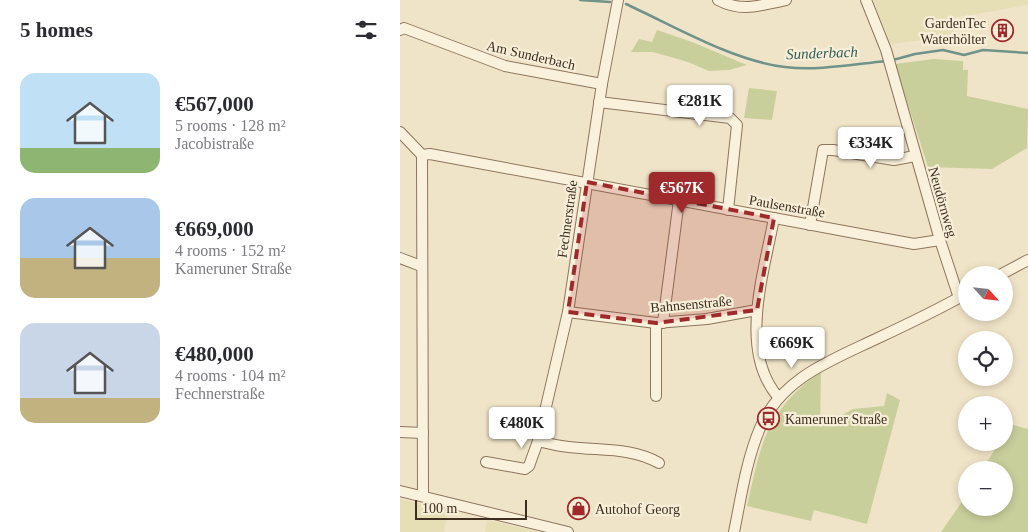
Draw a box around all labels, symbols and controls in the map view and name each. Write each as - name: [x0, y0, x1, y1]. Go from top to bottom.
- icon: filters: [352, 16, 380, 44]
- place label: GardenTec Waterhölter: [920, 16, 986, 47]
- text: 5 homes: [20, 18, 93, 42]
- building icon: GardenTec Waterhölter: [990, 19, 1014, 43]
- street label: Am Sunderbach: [485, 38, 577, 73]
- water label: Sunderbach: [786, 44, 858, 62]
- pin: €281K: [665, 84, 735, 127]
- text: €567,000: [175, 92, 254, 116]
- text: €281K: [678, 92, 722, 109]
- icon: home: [60, 93, 120, 153]
- text: 5 rooms · 128 m²: [175, 117, 286, 134]
- pin: €334K: [836, 126, 906, 169]
- text: €334K: [849, 134, 893, 151]
- text: Jacobistraße: [175, 135, 254, 152]
- street label: Neudörnweg: [925, 165, 960, 239]
- pin: €567K: [647, 172, 717, 214]
- street label: Fechnerstraße: [555, 179, 580, 259]
- text: €567K: [660, 179, 704, 196]
- street label: Paulsenstraße: [748, 192, 826, 221]
- text: €669,000: [175, 217, 254, 241]
- icon: home: [60, 218, 120, 278]
- text: 4 rooms · 152 m²: [175, 242, 286, 259]
- text: Kameruner Straße: [175, 260, 292, 277]
- north arrow: [958, 266, 1012, 321]
- map controls: [958, 266, 1013, 516]
- street label: Bahnsenstraße: [650, 293, 732, 316]
- pin: €669K: [757, 326, 827, 369]
- button: locate: [958, 331, 1013, 386]
- text: €669K: [770, 334, 814, 351]
- text: €480,000: [175, 342, 254, 366]
- icon: home: [60, 343, 120, 403]
- text: 4 rooms · 104 m²: [175, 367, 286, 384]
- text: Fechnerstraße: [175, 385, 265, 402]
- button: +: [958, 396, 1013, 451]
- pin: €480K: [487, 406, 557, 449]
- bus stop icon: Kameruner Straße: [757, 407, 781, 431]
- place label: Kameruner Straße: [785, 412, 887, 427]
- text: €480K: [500, 414, 544, 431]
- button: −: [958, 461, 1013, 516]
- scale bar: [415, 497, 528, 520]
- shop icon: Autohof Georg: [567, 497, 591, 521]
- text: 100 m: [422, 501, 457, 516]
- place label: Autohof Georg: [595, 502, 680, 517]

